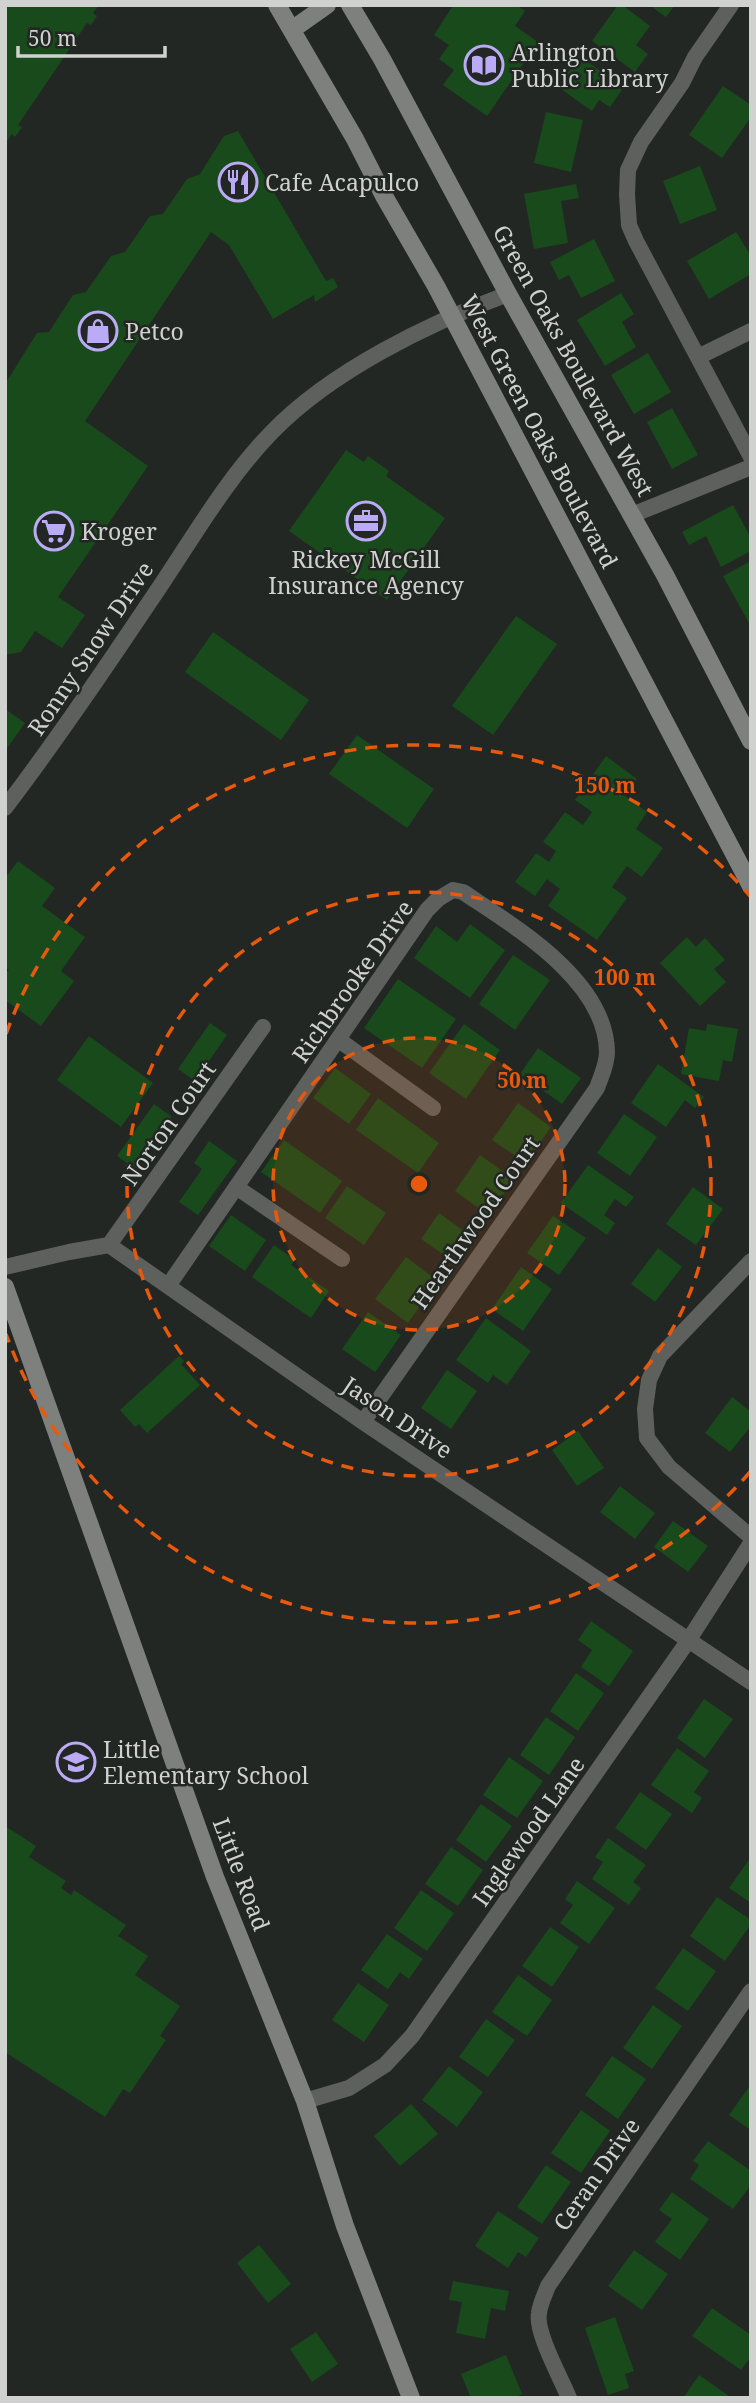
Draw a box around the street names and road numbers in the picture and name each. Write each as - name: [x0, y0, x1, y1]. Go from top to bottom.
- street label: Green Oaks Boulevard West: [486, 219, 662, 501]
- street label: West Green Oaks Boulevard: [454, 289, 626, 573]
- street label: Ronny Snow Drive: [20, 555, 160, 741]
- street label: Richbrooke Drive: [284, 893, 420, 1069]
- street label: Norton Court: [113, 1055, 223, 1191]
- street label: Hearthwood Court: [403, 1129, 547, 1315]
- street label: Jason Drive: [336, 1368, 459, 1466]
- street label: Inglewood Lane: [464, 1750, 592, 1912]
- street label: Little Road: [206, 1813, 278, 1935]
- street label: Ceran Drive: [545, 2111, 647, 2237]

